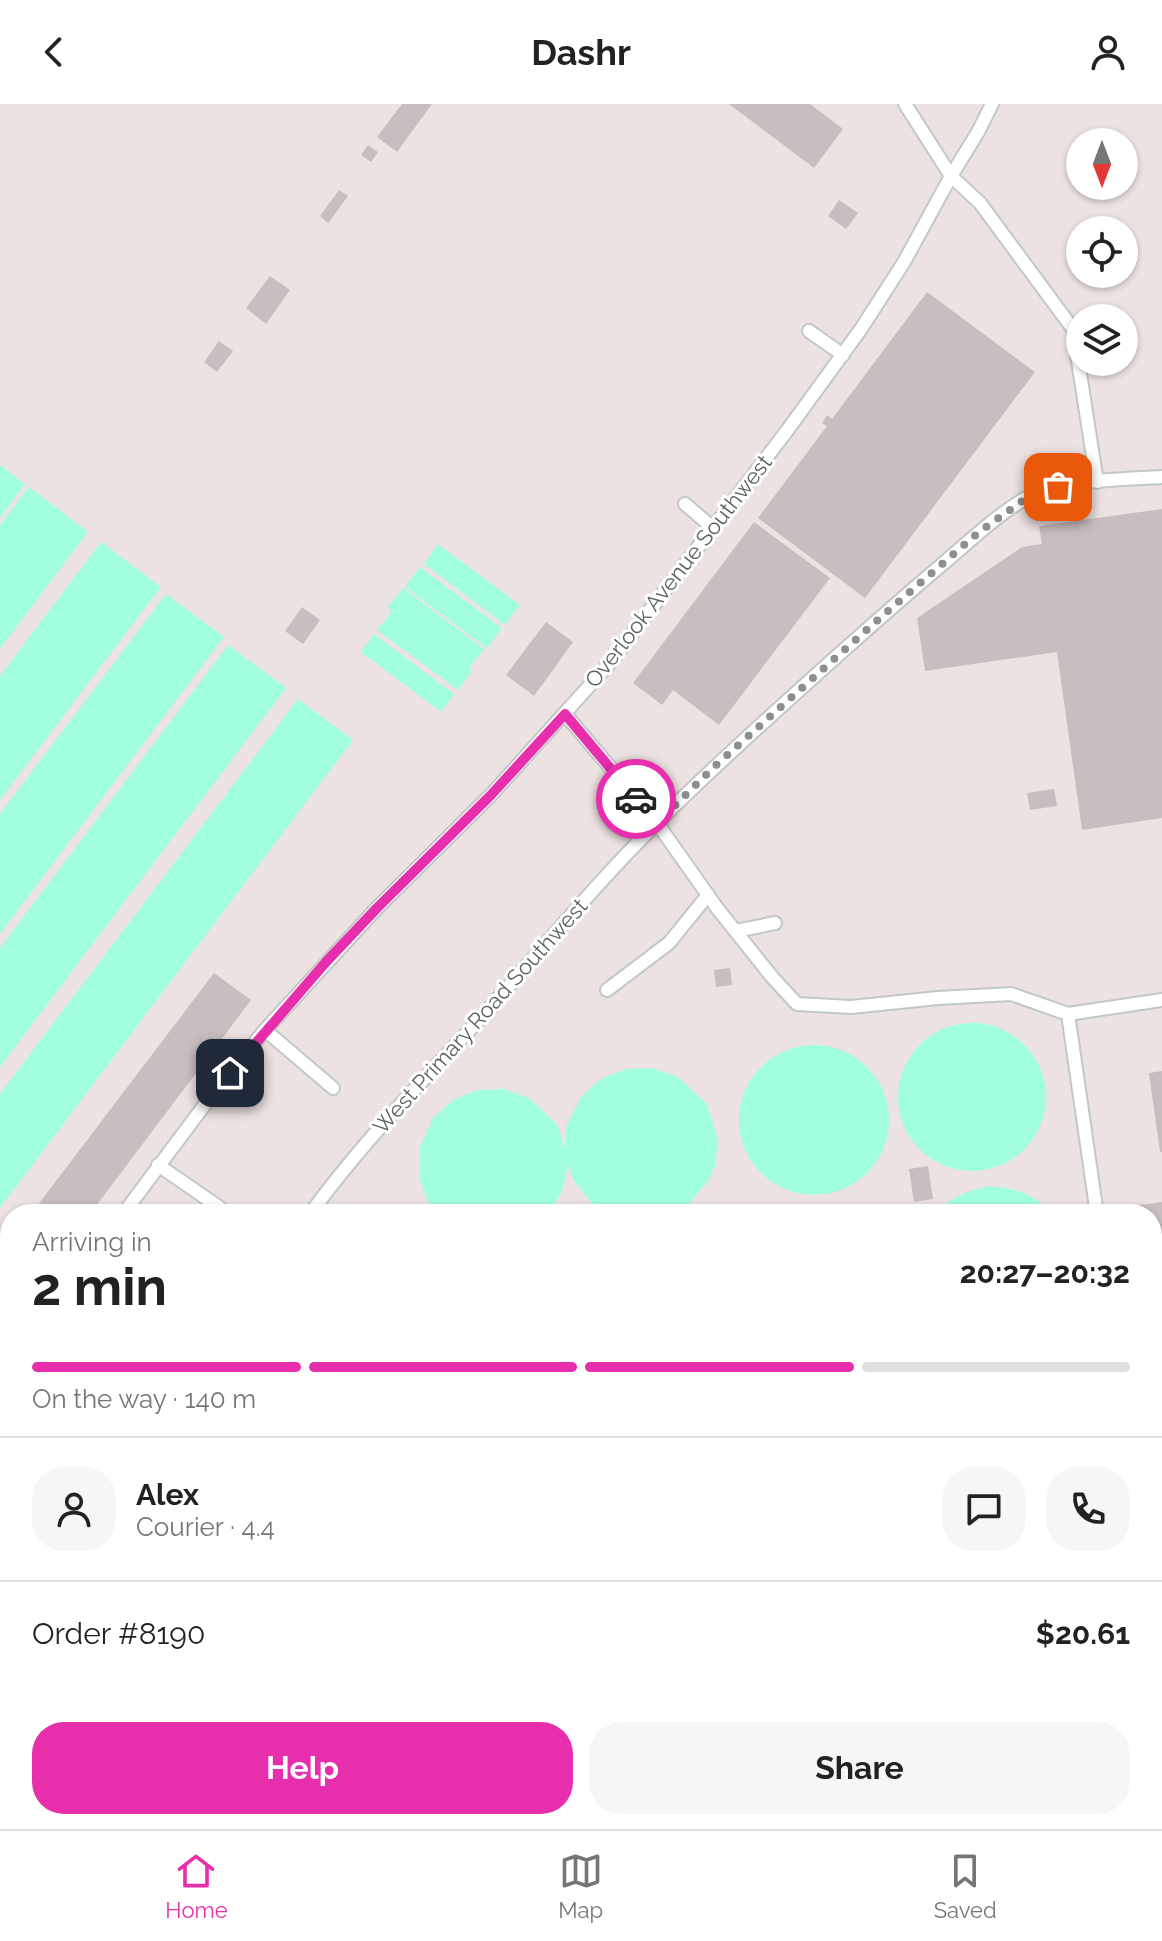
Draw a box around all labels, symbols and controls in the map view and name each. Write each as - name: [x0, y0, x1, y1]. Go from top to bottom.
- icon: back: [32, 30, 76, 74]
- icon: person: [1086, 30, 1130, 74]
- text: Dashr: [531, 31, 631, 73]
- north arrow: [1066, 128, 1138, 200]
- map controls: [1066, 128, 1138, 376]
- button: locate: [1066, 216, 1138, 288]
- button: layers: [1066, 304, 1138, 376]
- street label: Overlook Avenue Southwest: [579, 449, 777, 692]
- pin: [1024, 453, 1092, 521]
- icon: bag: [1036, 465, 1080, 509]
- courier: [596, 759, 676, 839]
- icon: car: [614, 777, 658, 821]
- street label: West Primary Road Southwest: [368, 893, 593, 1139]
- pin: [196, 1039, 264, 1107]
- icon: home: [208, 1051, 252, 1095]
- text: Arriving in: [32, 1227, 152, 1257]
- text: 20:27–20:32: [960, 1255, 1130, 1290]
- text: 2 min: [32, 1256, 167, 1317]
- text: On the way · 140 m: [32, 1384, 256, 1414]
- button: person: [32, 1467, 116, 1551]
- button: chat: [942, 1467, 1026, 1551]
- button: phone: [1046, 1467, 1130, 1551]
- text: Alex: [136, 1477, 199, 1512]
- text: Courier · 4.4: [136, 1512, 275, 1542]
- text: Order #8190: [32, 1616, 205, 1651]
- text: $20.61: [1036, 1616, 1130, 1651]
- button: Help: [32, 1722, 573, 1814]
- button: Share: [589, 1722, 1130, 1814]
- tab: Home: [165, 1849, 228, 1923]
- tab: Map: [558, 1849, 603, 1923]
- tab: Saved: [934, 1849, 997, 1923]

